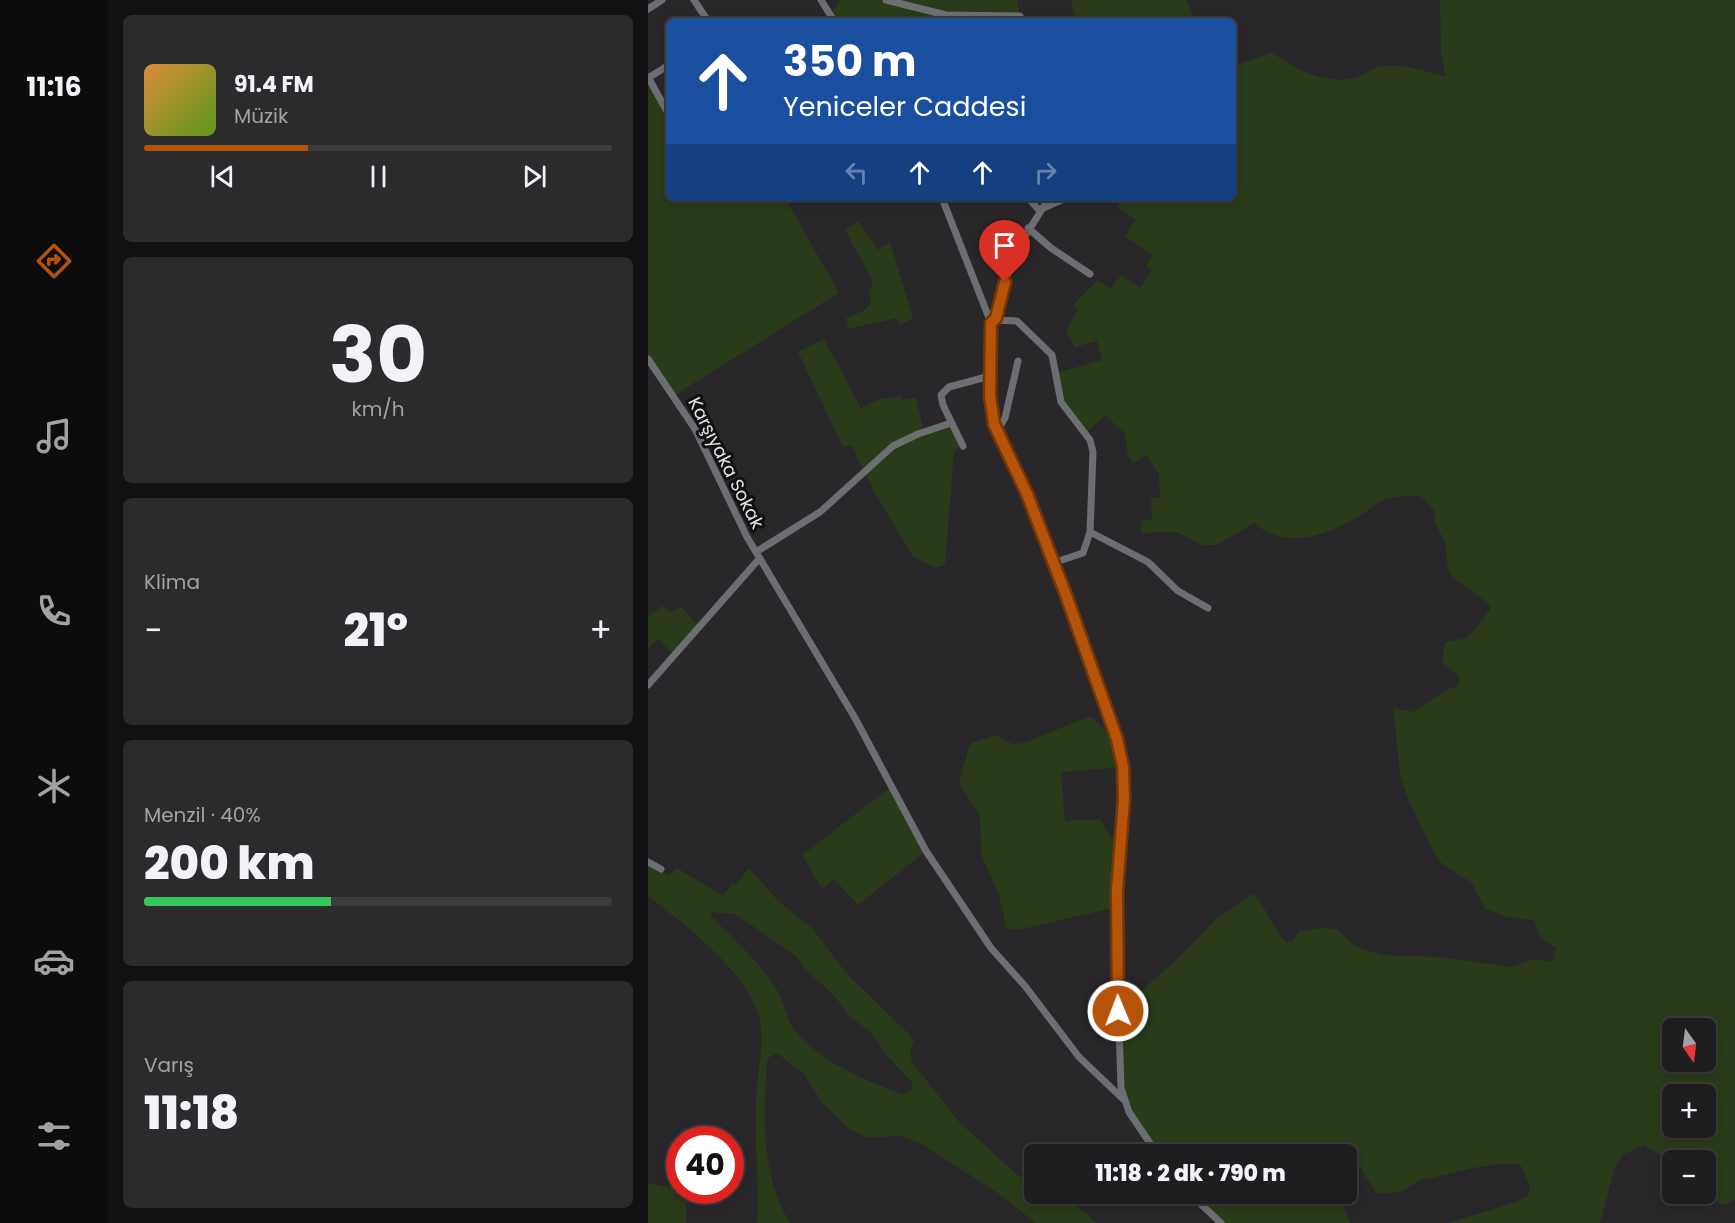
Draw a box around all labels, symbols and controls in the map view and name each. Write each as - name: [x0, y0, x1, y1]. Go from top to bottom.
- text: 350 m: [783, 32, 916, 91]
- icon: ahead: [684, 42, 762, 120]
- text: 11:16: [26, 68, 82, 105]
- text: 91.4 FM: [234, 69, 314, 100]
- text: Yeniceler Caddesi: [783, 88, 1026, 125]
- text: Müzik: [234, 102, 288, 130]
- icon: left: [840, 156, 873, 189]
- icon: ahead: [903, 156, 936, 189]
- icon: ahead: [966, 156, 999, 189]
- icon: right: [1029, 156, 1062, 189]
- icon: previous: [206, 160, 239, 193]
- icon: pause: [362, 160, 395, 193]
- icon: next: [518, 160, 551, 193]
- pin: [979, 220, 1030, 282]
- icon: arrive: [988, 229, 1021, 262]
- icon: directions: [33, 240, 75, 282]
- text: 30: [329, 300, 427, 409]
- street label: Karşıyaka Sokak: [682, 393, 771, 534]
- text: km/h: [351, 395, 405, 423]
- icon: music: [33, 415, 75, 457]
- text: Klima: [144, 568, 200, 596]
- icon: phone: [33, 590, 75, 632]
- text: 21°: [344, 599, 408, 662]
- text: −: [144, 607, 162, 654]
- text: +: [589, 607, 612, 654]
- icon: climate: [33, 765, 75, 807]
- text: Menzil · 40%: [144, 801, 261, 829]
- text: 200 km: [144, 832, 314, 895]
- icon: car: [33, 940, 75, 982]
- position arrow: [1086, 979, 1150, 1043]
- north arrow: [1662, 1018, 1716, 1072]
- map controls: [1662, 1018, 1716, 1204]
- text: Varış: [144, 1051, 194, 1079]
- text: 11:18: [144, 1082, 239, 1145]
- button: +: [1662, 1084, 1716, 1138]
- icon: filters: [33, 1115, 75, 1157]
- speed limit sign: 40: [666, 1126, 744, 1204]
- button: −: [1662, 1150, 1716, 1204]
- text: 11:18 · 2 dk · 790 m: [1095, 1158, 1286, 1189]

